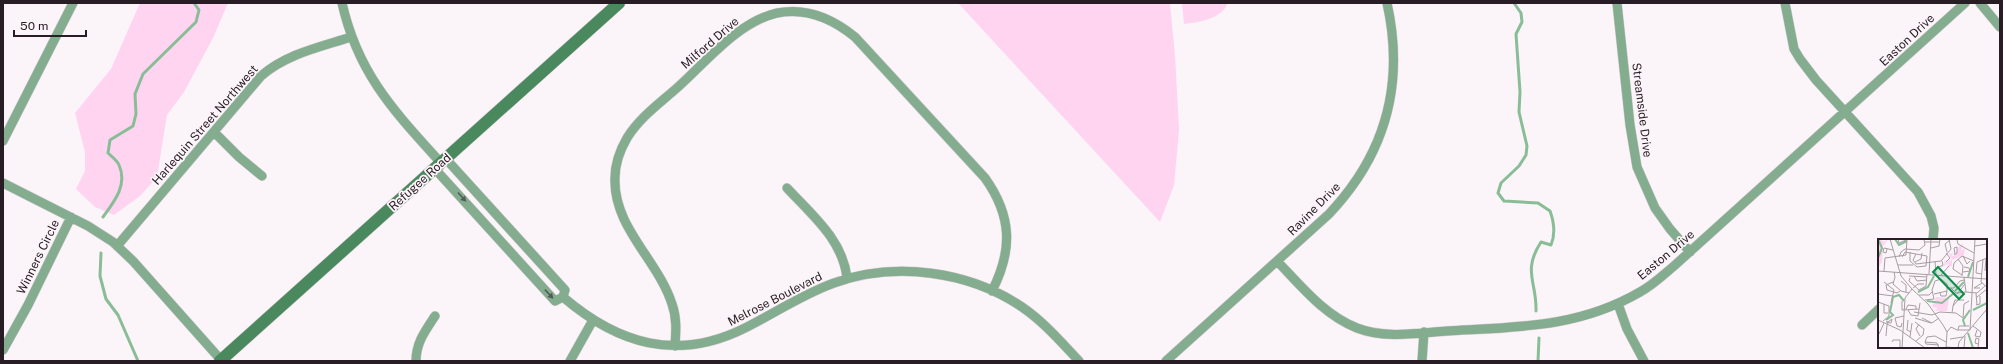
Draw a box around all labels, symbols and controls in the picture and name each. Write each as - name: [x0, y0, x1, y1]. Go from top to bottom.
- street label: Easton Drive: [1877, 11, 1937, 69]
- scale bar: [14, 12, 86, 38]
- street label: Milford Drive: [678, 14, 742, 72]
- text: 50 m: [20, 19, 48, 33]
- street label: Harlequin Street Northwest: [149, 62, 261, 188]
- street label: Streamside Drive: [1629, 62, 1655, 158]
- street label: Refugee Road: [386, 151, 454, 213]
- street label: Ravine Drive: [1285, 180, 1343, 238]
- one-way arrow: [457, 193, 466, 202]
- street label: Winners Circle: [14, 217, 62, 297]
- street label: Easton Drive: [1635, 227, 1697, 283]
- inset map: [1878, 239, 1987, 348]
- street label: Melrose Boulevard: [725, 269, 825, 329]
- one-way arrow: [544, 289, 554, 299]

